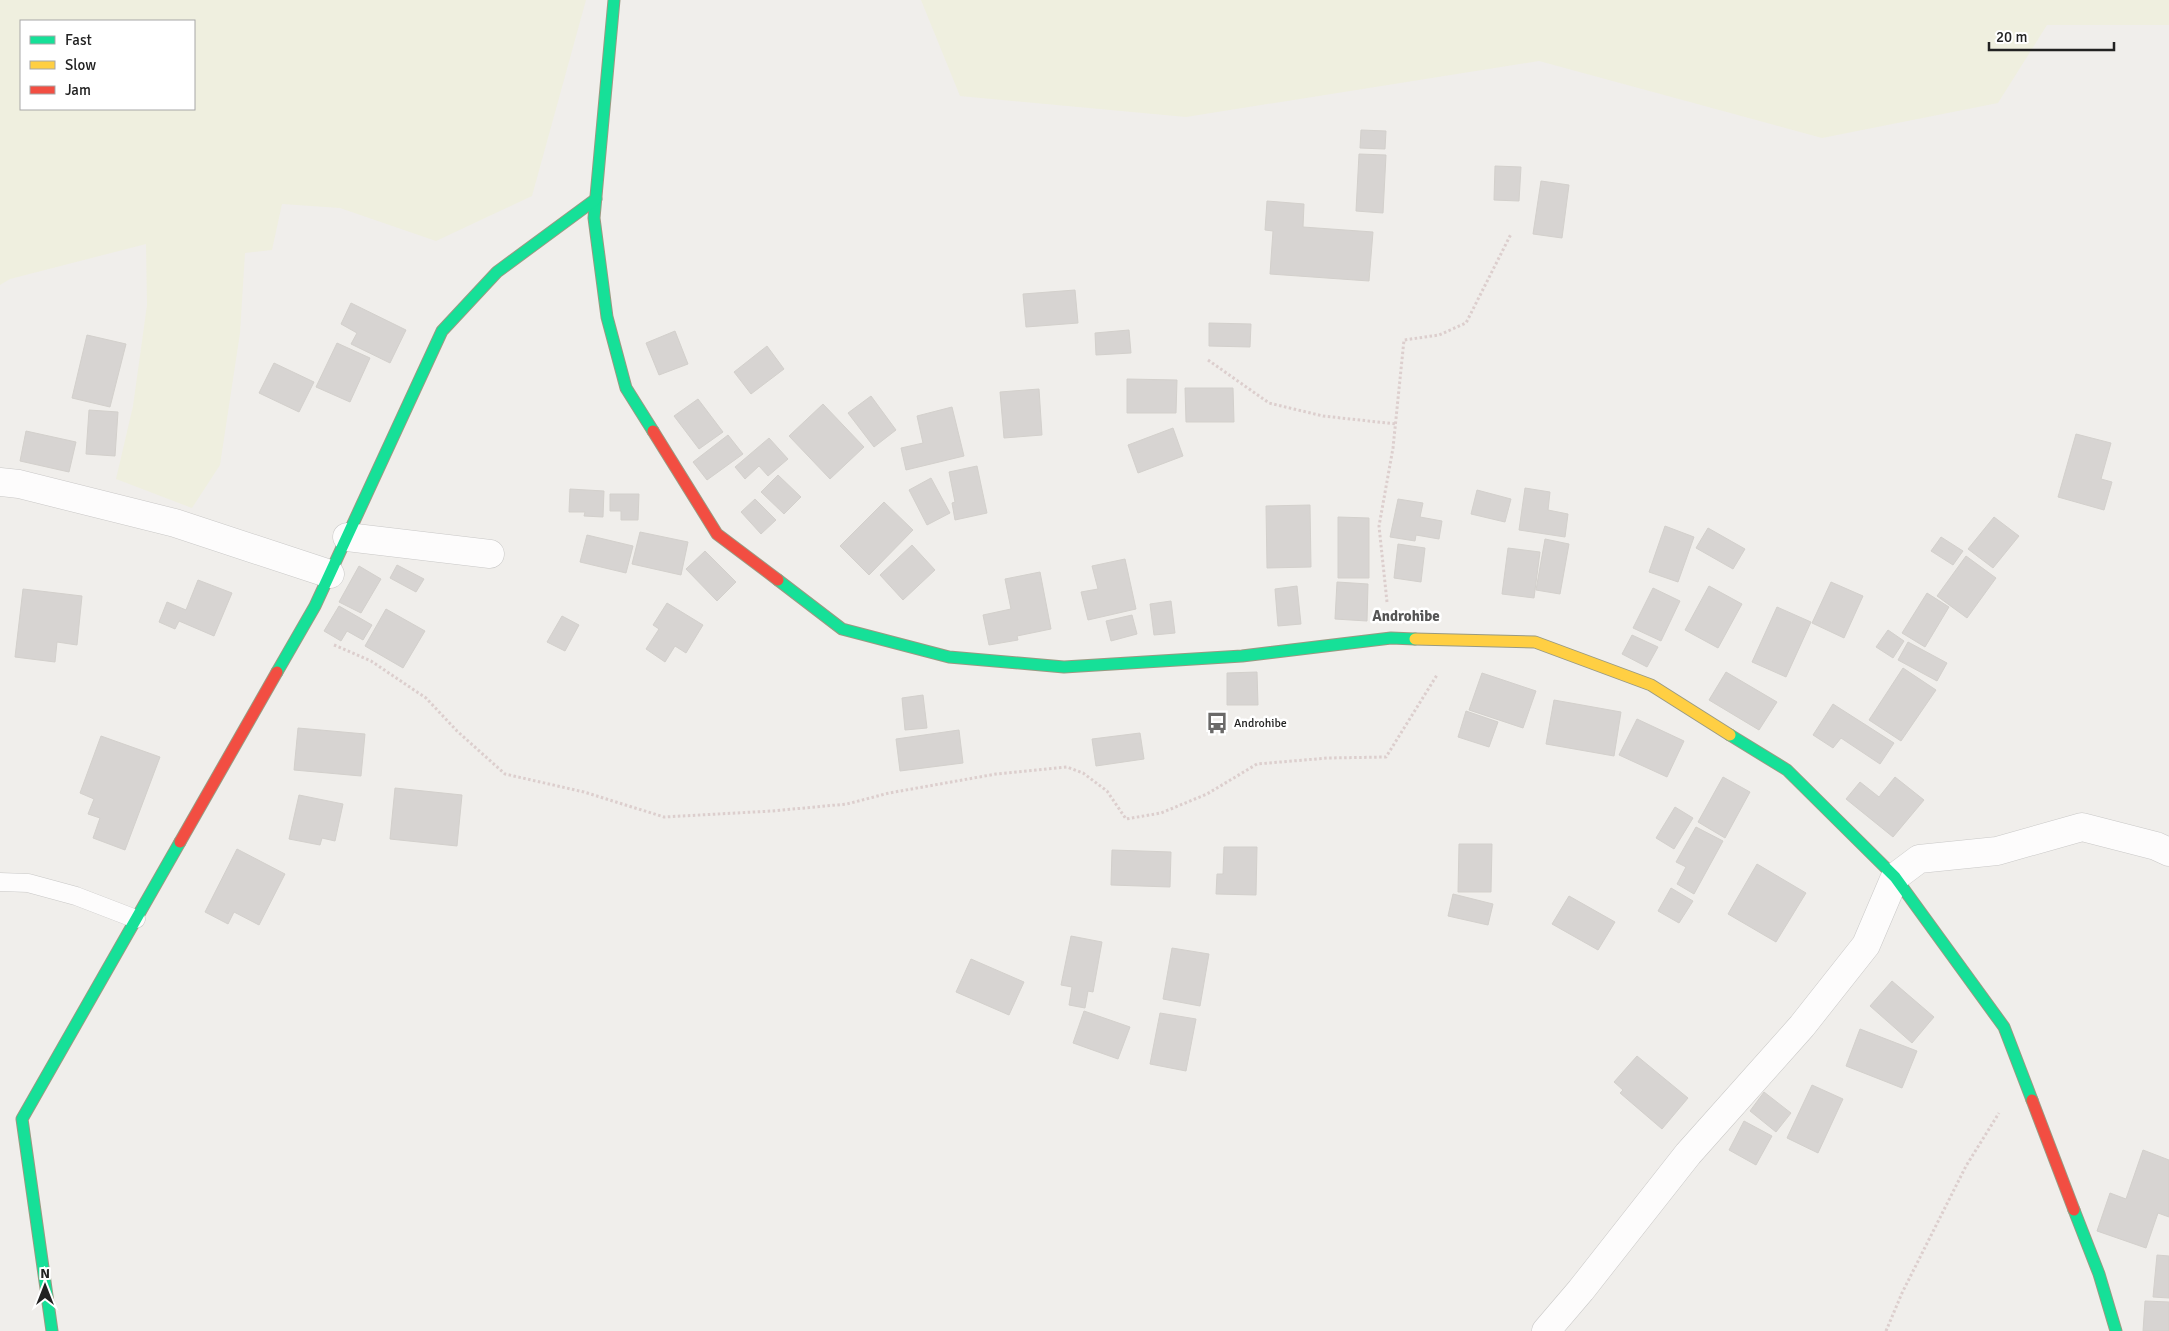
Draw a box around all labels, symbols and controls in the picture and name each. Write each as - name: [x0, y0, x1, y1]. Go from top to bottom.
- legend: [20, 20, 195, 110]
- scale bar: [1989, 20, 2114, 52]
- text: 20 m: [1996, 28, 2027, 46]
- text: Fast: [65, 31, 92, 49]
- text: Slow: [65, 56, 96, 74]
- text: Jam: [65, 81, 91, 99]
- district label: Androhibe: [1372, 607, 1440, 625]
- bus stop icon: Androhibe: [1204, 710, 1230, 736]
- place label: Androhibe: [1234, 716, 1287, 731]
- north arrow: [20, 1261, 70, 1311]
- text: N: [40, 1265, 50, 1282]

